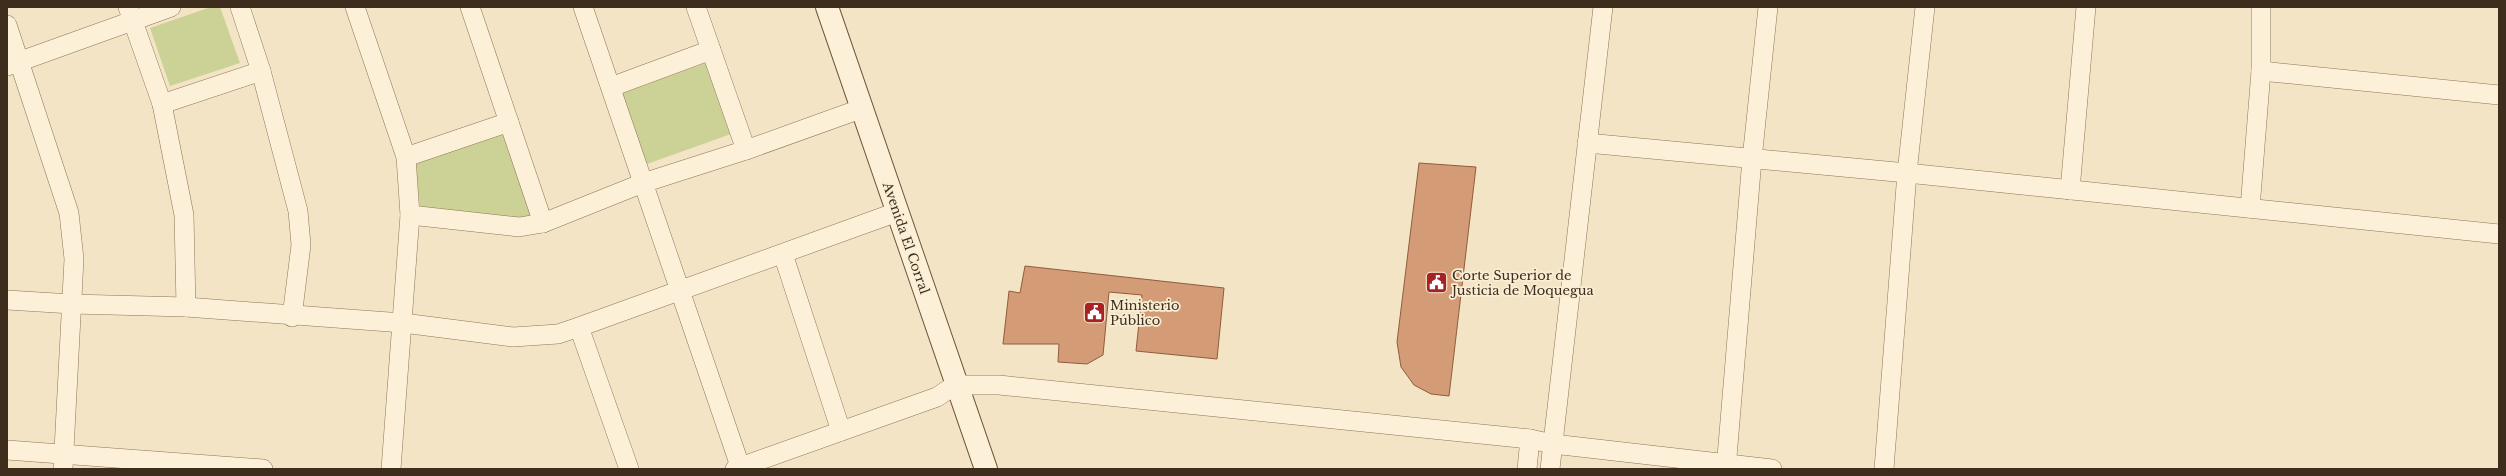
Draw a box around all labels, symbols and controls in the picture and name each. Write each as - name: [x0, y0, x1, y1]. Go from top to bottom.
- street label: Avenida El Corral: [879, 179, 933, 296]
- place label: Corte Superior de Justicia de Moquegua: [1450, 267, 1594, 299]
- public building icon: Corte Superior de Justicia de Moquegua: [1424, 269, 1450, 295]
- place label: Ministerio Público: [1110, 297, 1179, 329]
- public building icon: Ministerio Público: [1081, 299, 1107, 325]

